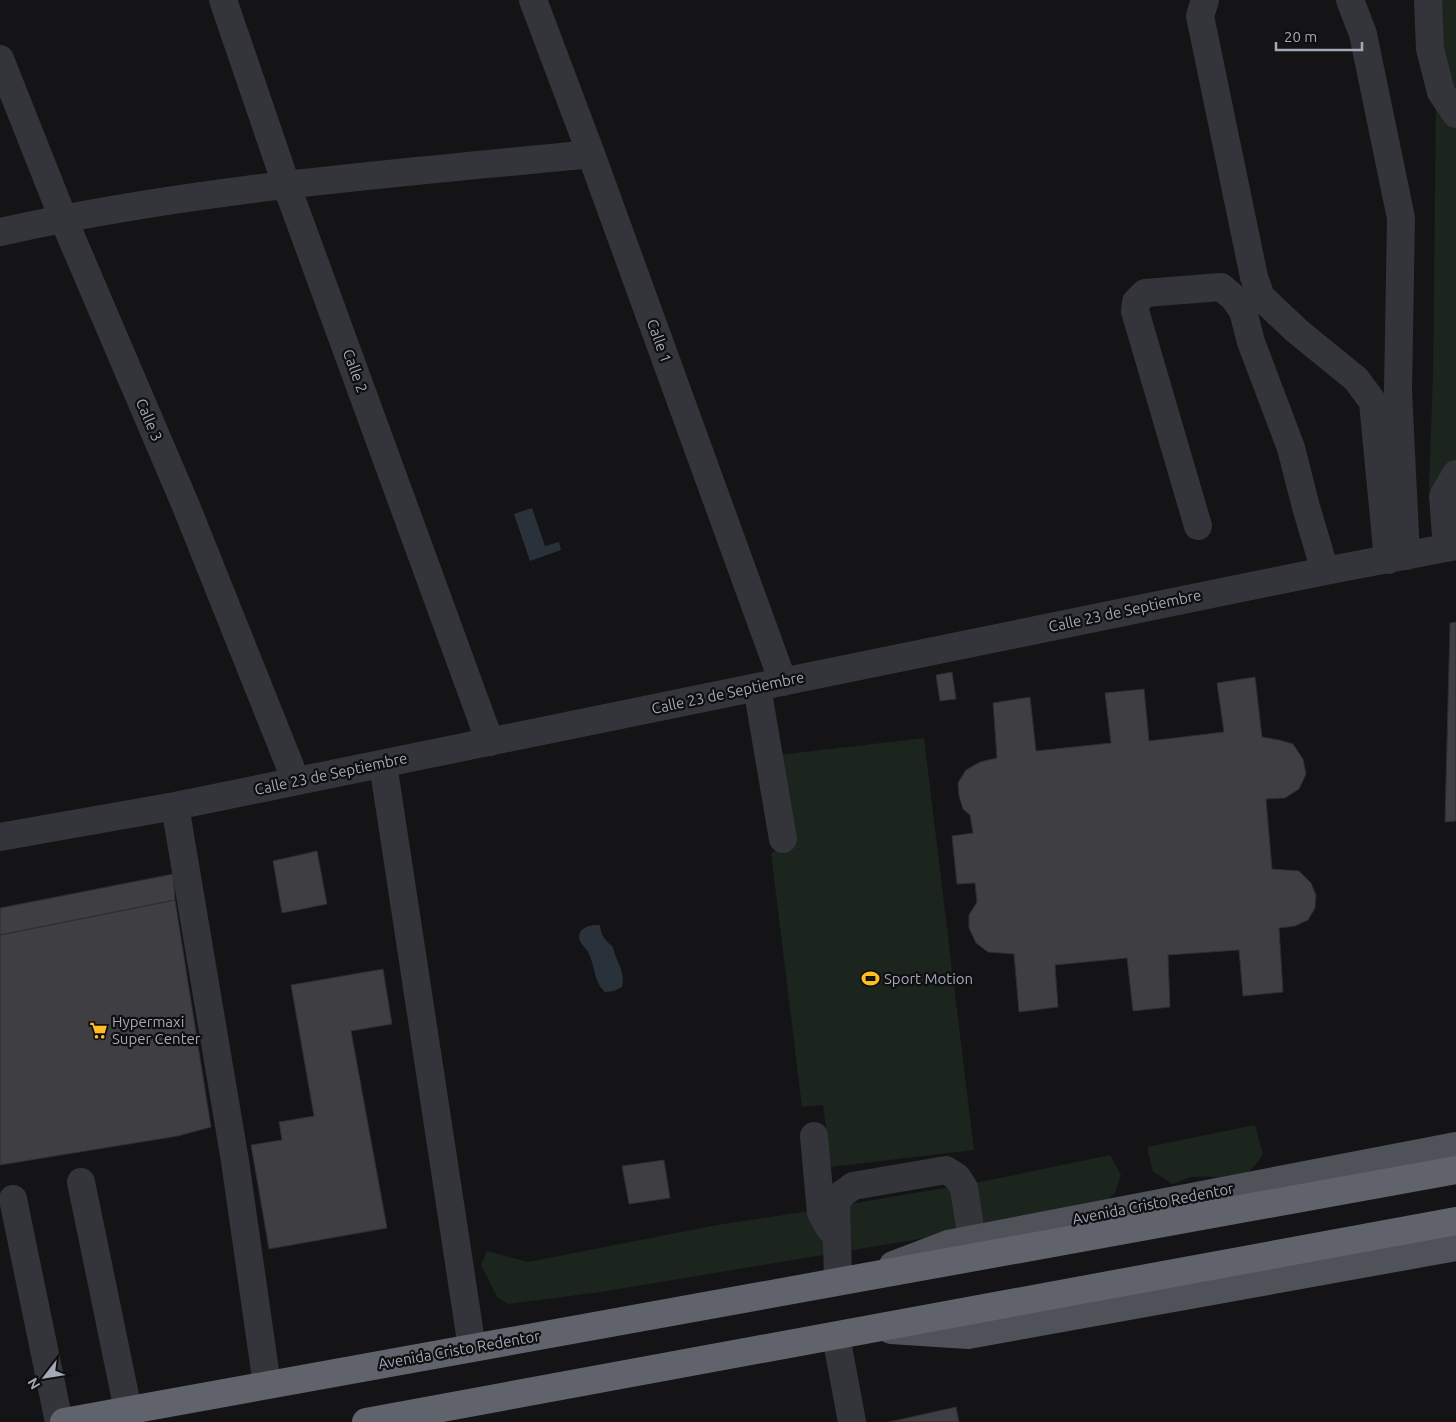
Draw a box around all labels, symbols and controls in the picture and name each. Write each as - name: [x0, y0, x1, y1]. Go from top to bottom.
- scale bar: [1276, 20, 1362, 52]
- text: 20 m: [1284, 28, 1317, 45]
- street label: Calle 1: [644, 317, 675, 365]
- street label: Calle 2: [340, 347, 371, 395]
- street label: Calle 3: [133, 396, 166, 444]
- street label: Calle 23 de Septiembre: [1047, 586, 1203, 635]
- street label: Calle 23 de Septiembre: [650, 668, 806, 717]
- street label: Calle 23 de Septiembre: [253, 749, 409, 798]
- sports icon: Sport Motion: [860, 969, 880, 989]
- place label: Sport Motion: [884, 970, 973, 987]
- place label: Hypermaxi Super Center: [112, 1013, 201, 1047]
- supermarket icon: Hypermaxi Super Center: [88, 1021, 108, 1041]
- street label: Avenida Cristo Redentor: [1071, 1179, 1235, 1227]
- street label: Avenida Cristo Redentor: [377, 1327, 541, 1372]
- north arrow: [20, 1352, 70, 1402]
- text: N: [24, 1375, 43, 1392]

